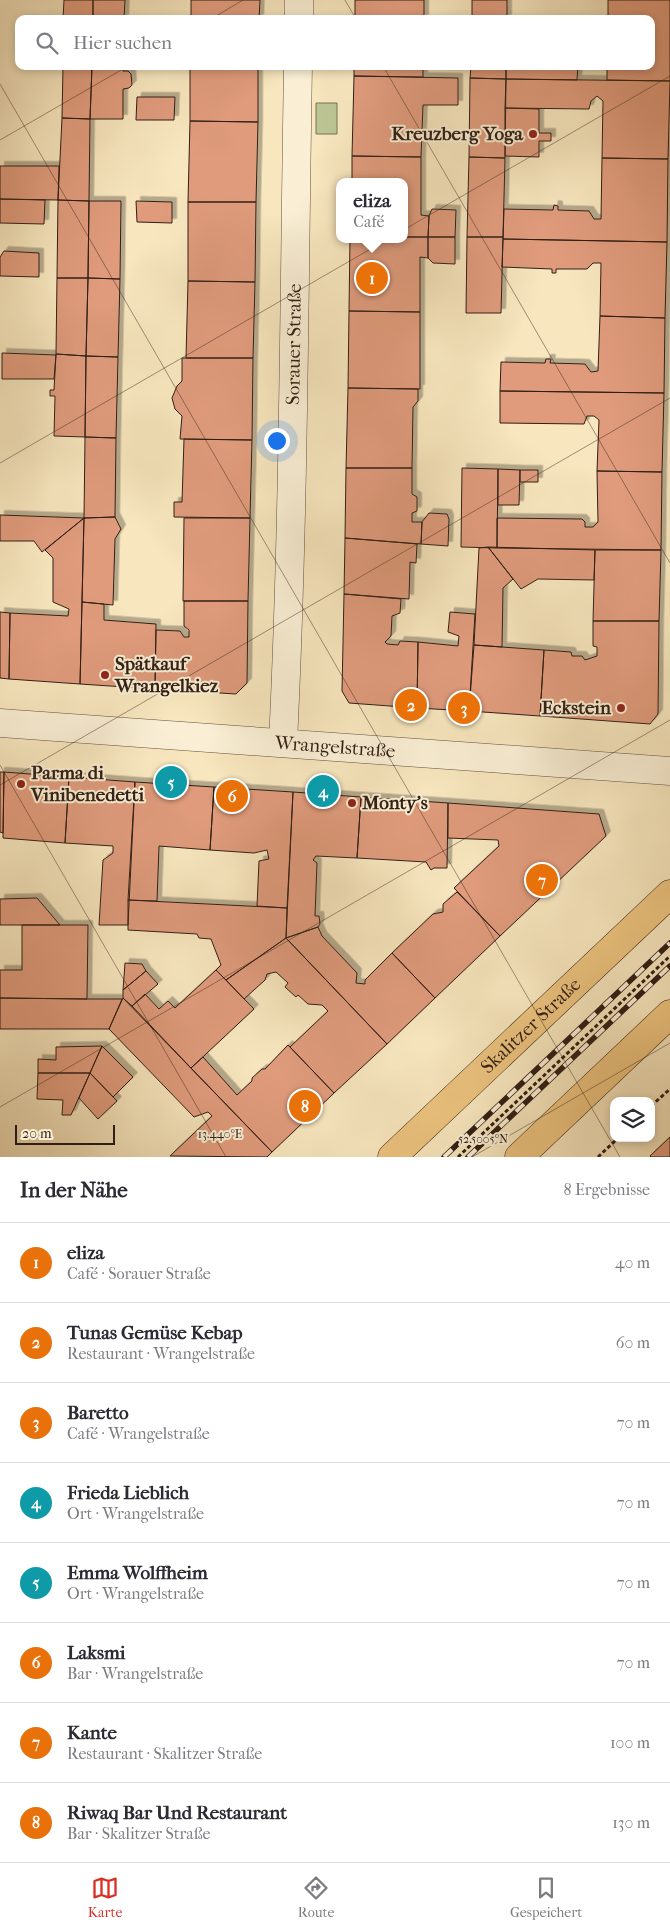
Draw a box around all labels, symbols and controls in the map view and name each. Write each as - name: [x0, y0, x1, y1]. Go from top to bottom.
- search box: [15, 15, 655, 70]
- icon: search: [33, 29, 61, 57]
- text: Hier suchen: [73, 32, 172, 54]
- place label: Kreuzberg Yoga: [391, 123, 524, 145]
- marker: Kreuzberg Yoga: [527, 128, 539, 140]
- popup: [336, 178, 408, 243]
- text: eliza: [353, 190, 391, 212]
- text: Café: [353, 212, 384, 231]
- pin: 1: [356, 259, 388, 297]
- street label: Sorauer Straße: [282, 283, 306, 405]
- your location: [264, 428, 290, 454]
- place label: Spätkauf Wrangelkiez: [114, 653, 219, 697]
- marker: Spätkauf Wrangelkiez: [99, 669, 111, 681]
- pin: 2: [395, 686, 427, 724]
- pin: 3: [448, 689, 480, 727]
- place label: Eckstein: [542, 697, 612, 719]
- marker: Eckstein: [615, 702, 627, 714]
- street label: Wrangelstraße: [273, 732, 396, 762]
- place label: Parma di Vinibenedetti: [30, 762, 144, 806]
- pin: 5: [155, 763, 187, 801]
- pin: 4: [307, 772, 339, 810]
- pin: 6: [216, 777, 248, 815]
- marker: Parma di Vinibenedetti: [15, 778, 27, 790]
- place label: Monty's: [361, 792, 428, 814]
- marker: Monty's: [346, 797, 358, 809]
- pin: 7: [526, 861, 558, 899]
- street label: Skalitzer Straße: [476, 973, 585, 1078]
- pin: 8: [289, 1087, 321, 1125]
- map controls: [610, 1097, 655, 1142]
- button: layers: [610, 1097, 655, 1142]
- scale bar: [15, 1122, 115, 1145]
- text: 20 m: [22, 1125, 52, 1142]
- text: 13.440°E: [198, 1127, 242, 1141]
- text: 52.5005°N: [458, 1132, 508, 1146]
- text: In der Nähe: [20, 1178, 128, 1202]
- text: 8 Ergebnisse: [564, 1180, 650, 1199]
- text: eliza: [67, 1242, 104, 1264]
- text: 1: [33, 1253, 39, 1272]
- text: 40 m: [615, 1253, 650, 1272]
- text: Café · Sorauer Straße: [67, 1264, 211, 1283]
- text: Tunas Gemüse Kebap: [67, 1322, 243, 1344]
- text: 2: [32, 1333, 40, 1352]
- text: 60 m: [616, 1333, 650, 1352]
- text: Restaurant · Wrangelstraße: [67, 1344, 255, 1363]
- text: Baretto: [67, 1402, 129, 1424]
- text: 3: [33, 1413, 39, 1432]
- text: 70 m: [617, 1413, 650, 1432]
- text: Café · Wrangelstraße: [67, 1424, 210, 1443]
- text: Frieda Lieblich: [67, 1482, 189, 1504]
- text: 4: [31, 1493, 41, 1512]
- text: 70 m: [617, 1493, 650, 1512]
- text: Ort · Wrangelstraße: [67, 1504, 204, 1523]
- text: Emma Wolffheim: [67, 1562, 208, 1584]
- text: 5: [33, 1573, 39, 1592]
- text: 70 m: [617, 1573, 650, 1592]
- text: Ort · Wrangelstraße: [67, 1584, 204, 1603]
- text: Laksmi: [67, 1642, 125, 1664]
- text: 6: [32, 1653, 40, 1672]
- text: 70 m: [617, 1653, 650, 1672]
- text: Bar · Wrangelstraße: [67, 1664, 203, 1683]
- text: Kante: [67, 1722, 117, 1744]
- text: 7: [32, 1733, 40, 1752]
- text: 100 m: [610, 1733, 650, 1752]
- text: Restaurant · Skalitzer Straße: [67, 1744, 262, 1763]
- text: Riwaq Bar Und Restaurant: [67, 1802, 287, 1824]
- text: 8: [32, 1813, 40, 1832]
- text: 130 m: [612, 1813, 650, 1832]
- text: Bar · Skalitzer Straße: [67, 1824, 210, 1843]
- tab: Karte: [88, 1874, 122, 1921]
- tab: Route: [298, 1874, 335, 1921]
- tab: Gespeichert: [510, 1874, 582, 1921]

